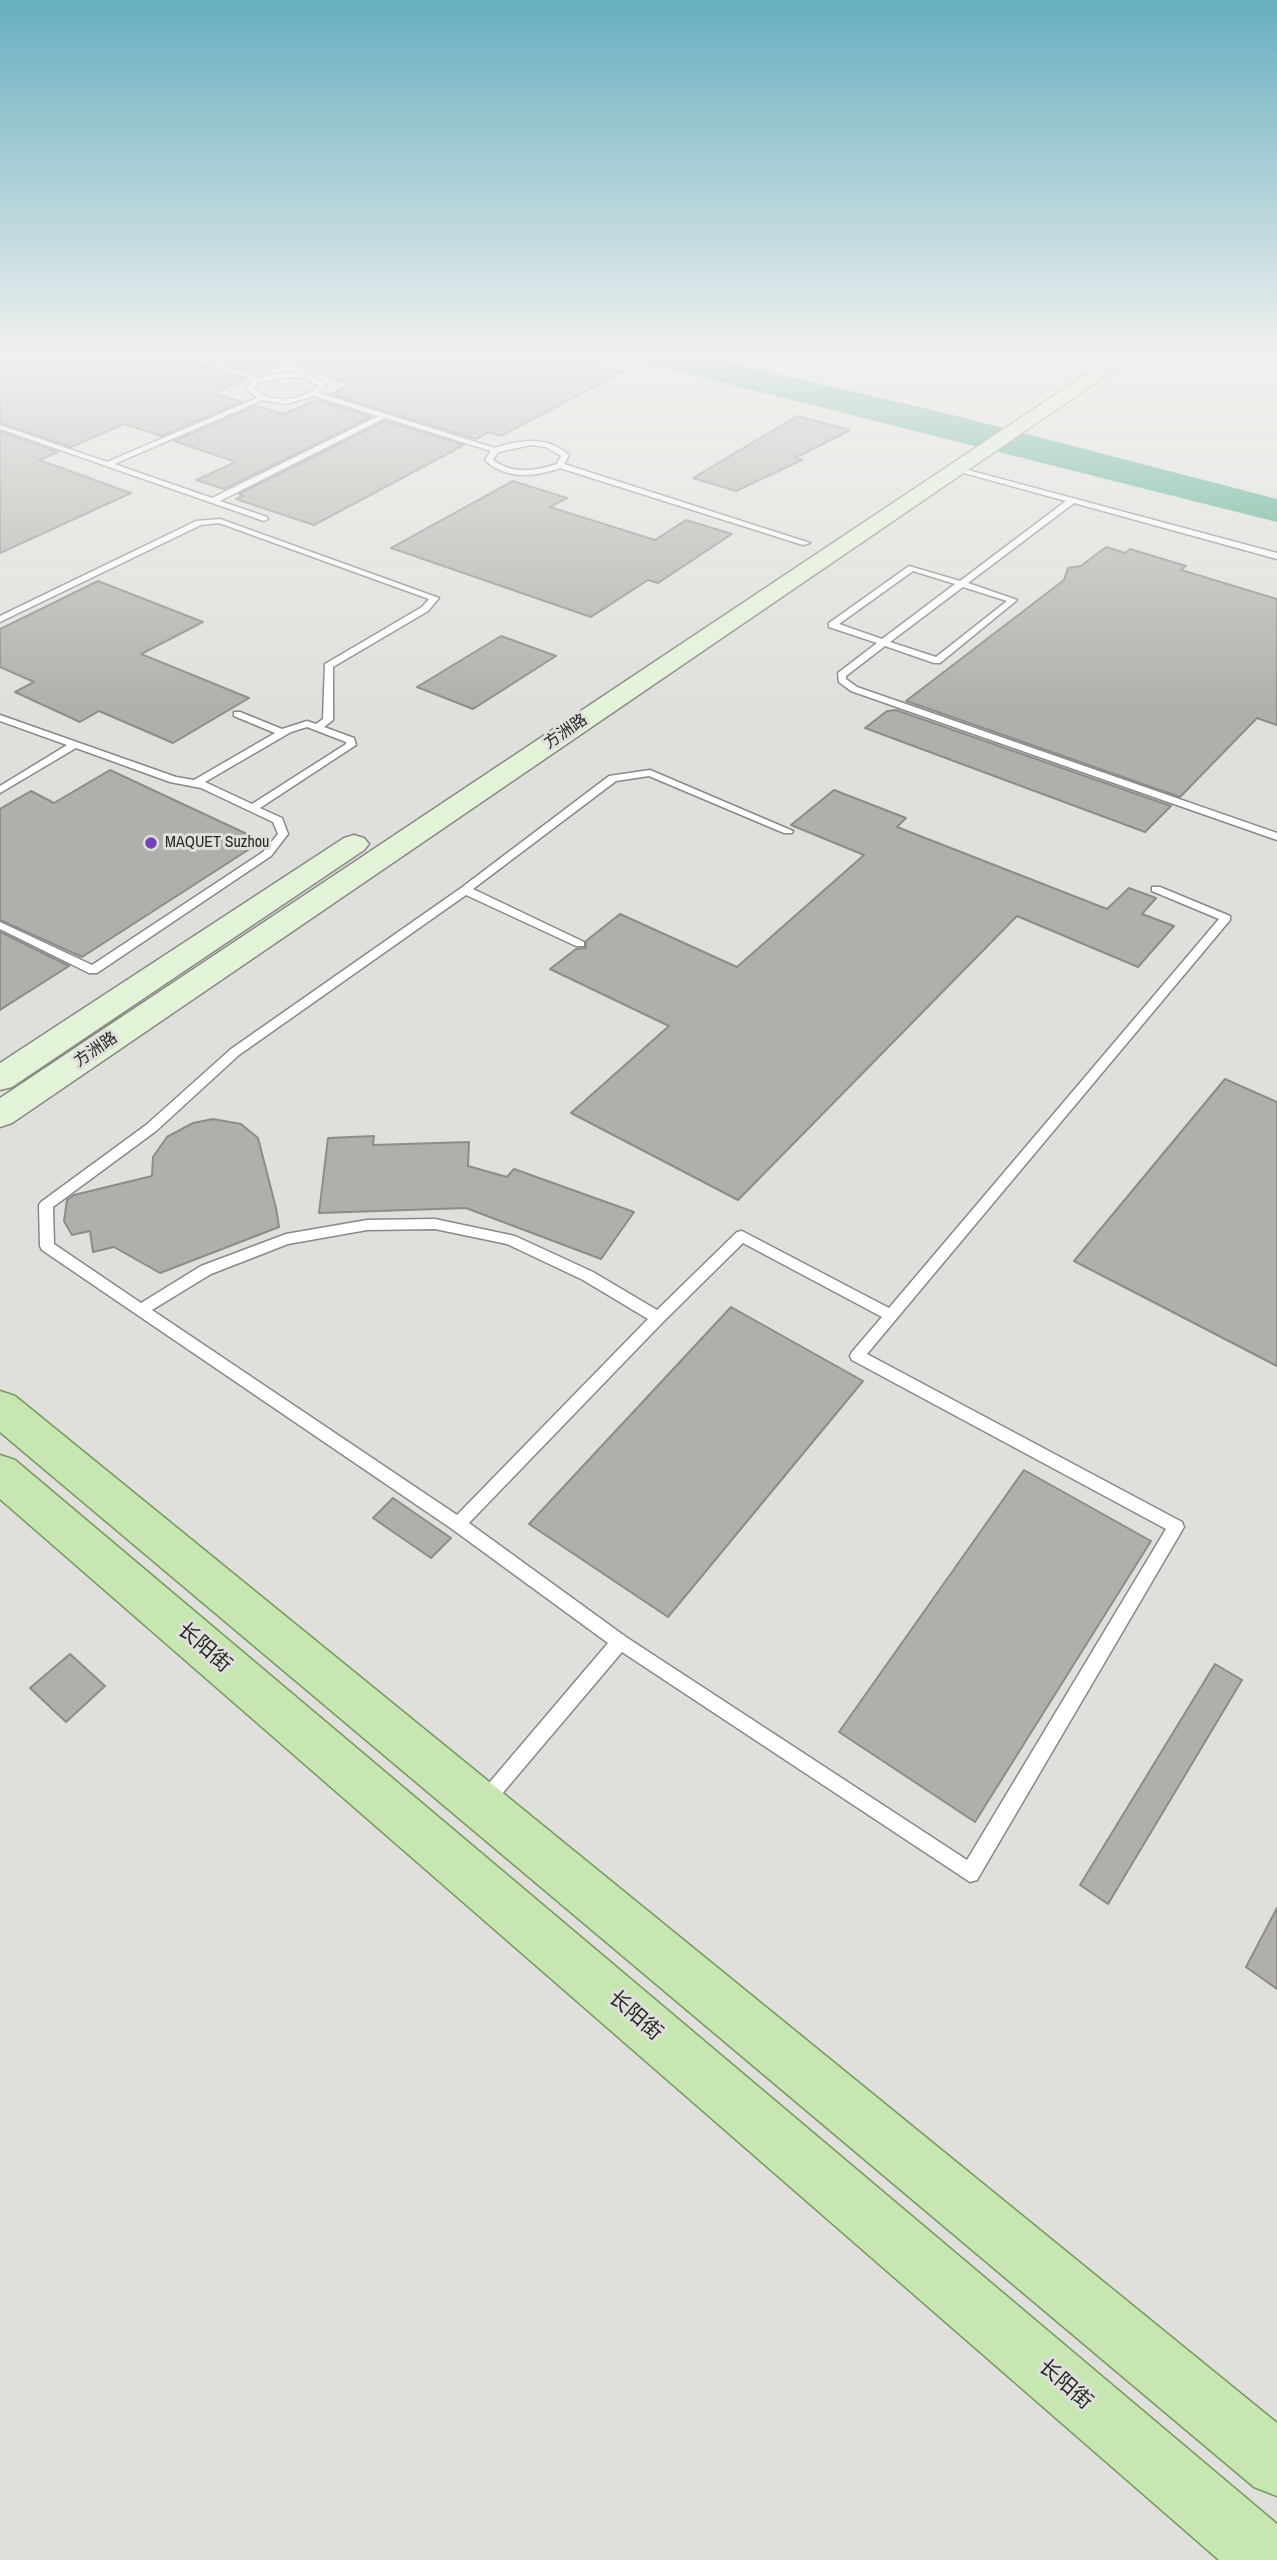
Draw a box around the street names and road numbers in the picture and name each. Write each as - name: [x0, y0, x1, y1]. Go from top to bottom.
- street label: 方洲路: [541, 711, 591, 753]
- street label: 方洲路: [71, 1029, 121, 1071]
- street label: 长阳街: [172, 1618, 236, 1678]
- street label: 长阳街: [603, 1986, 667, 2046]
- street label: 长阳街: [1033, 2355, 1097, 2415]

